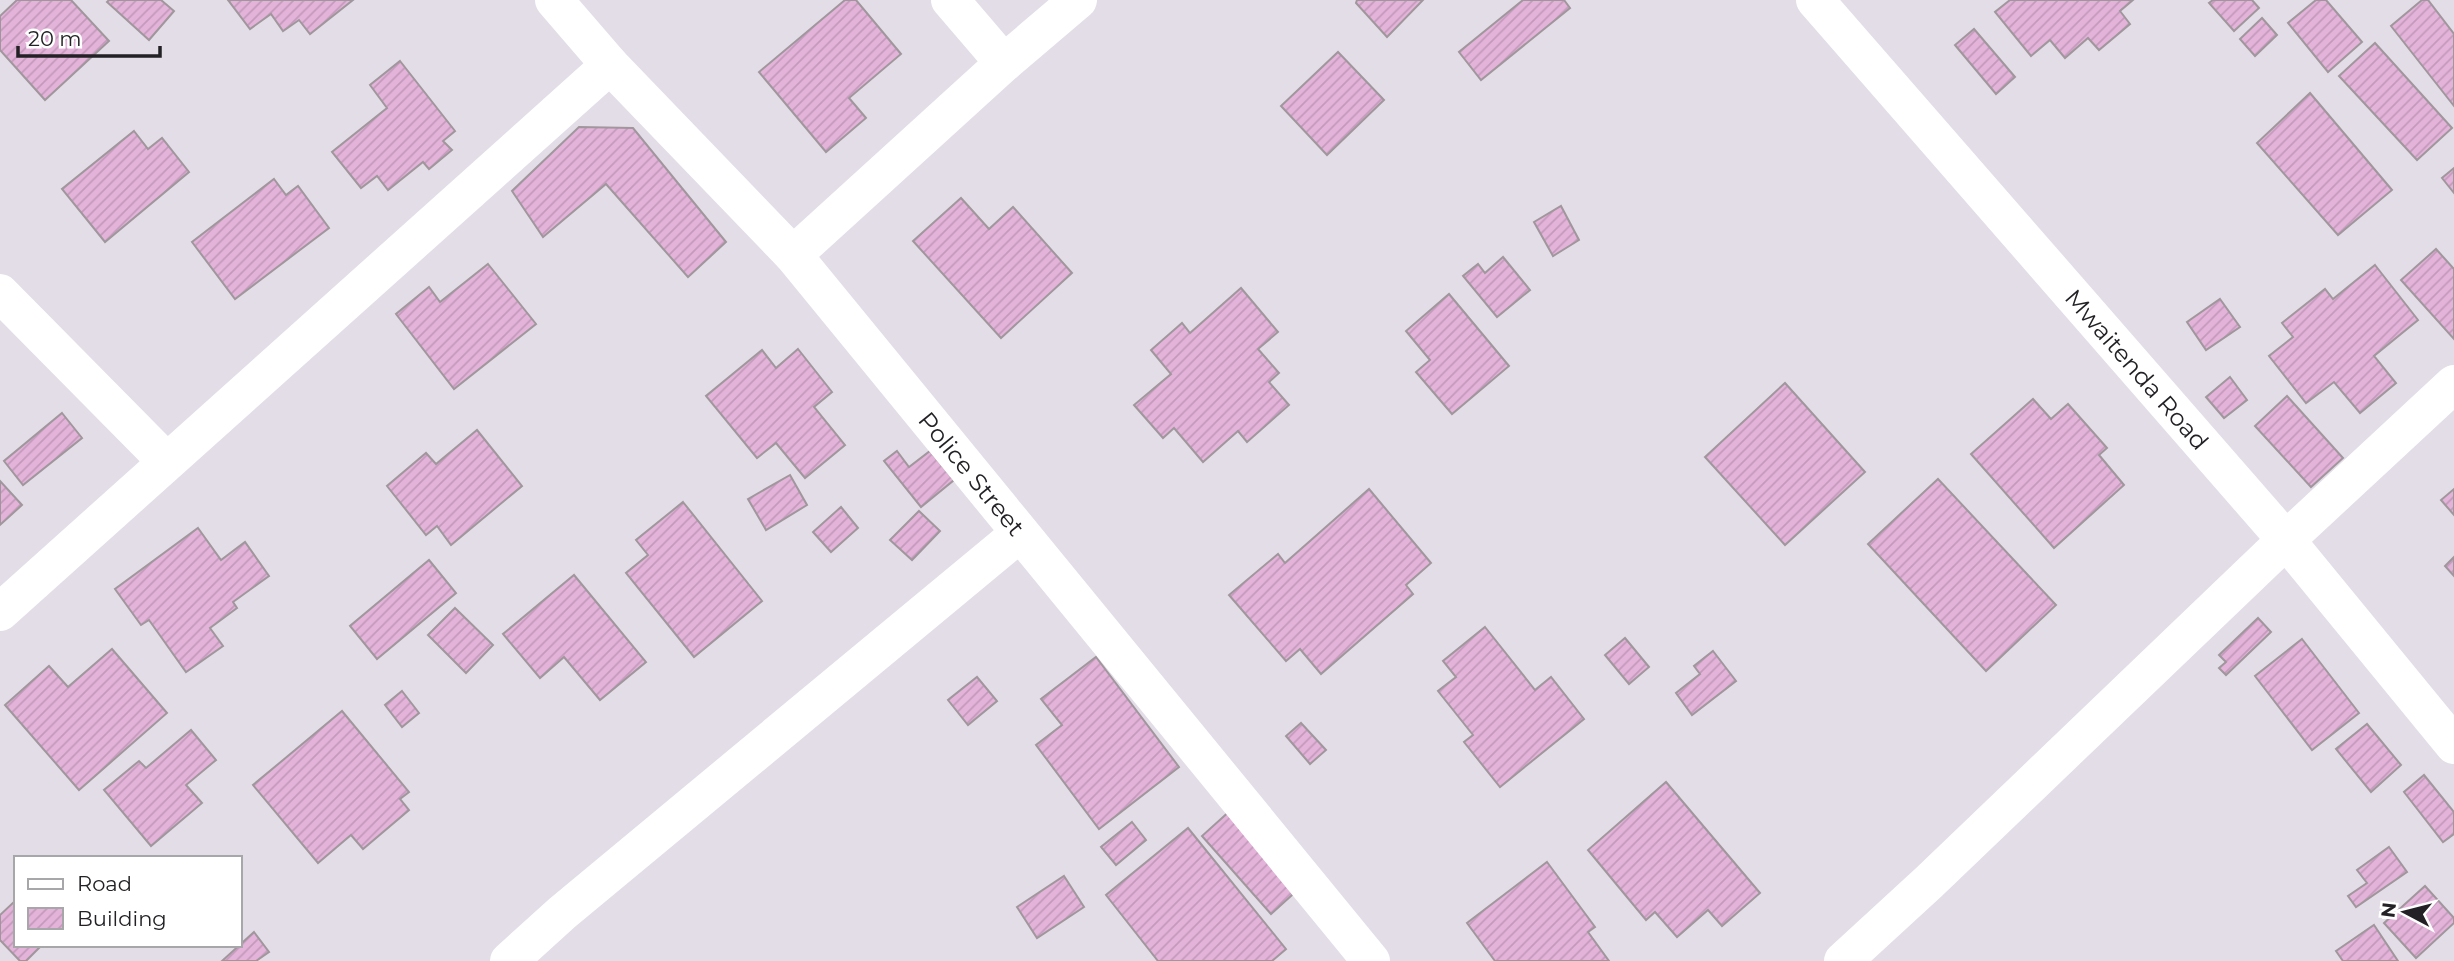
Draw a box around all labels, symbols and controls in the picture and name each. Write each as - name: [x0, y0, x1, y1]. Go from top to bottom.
- scale bar: [18, 14, 159, 58]
- text: 20 m: [28, 26, 82, 51]
- street label: Mwaitenda Road: [2059, 283, 2215, 455]
- street label: Police Street: [913, 406, 1031, 542]
- legend: [14, 856, 242, 947]
- text: Road: [77, 871, 132, 896]
- north arrow: [2370, 877, 2440, 947]
- text: N: [2376, 901, 2401, 919]
- text: Building: [77, 906, 167, 931]

